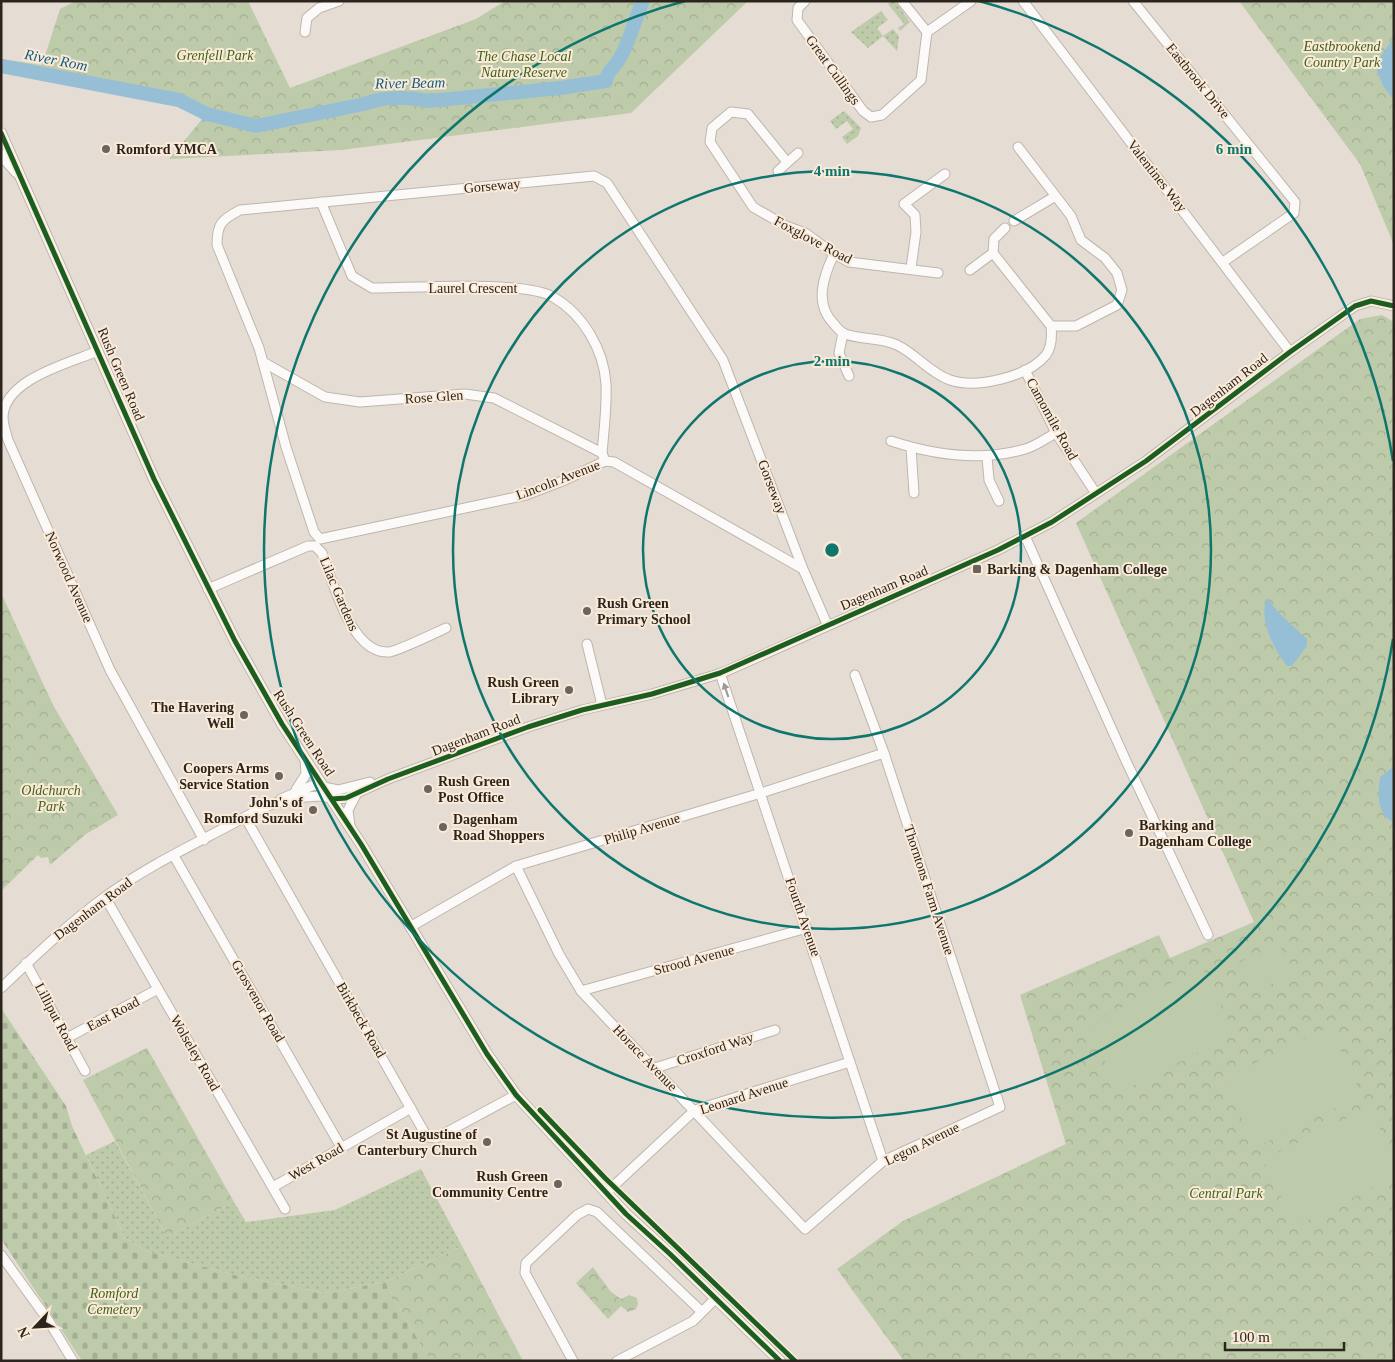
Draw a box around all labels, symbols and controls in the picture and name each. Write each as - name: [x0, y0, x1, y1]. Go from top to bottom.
- street label: Great Cullings: [803, 32, 863, 108]
- park label: Eastbrookend Country Park: [1302, 39, 1382, 70]
- street label: Eastbrook Drive: [1163, 40, 1233, 122]
- water label: River Rom: [22, 46, 89, 74]
- park label: Grenfell Park: [177, 48, 254, 63]
- park label: The Chase Local Nature Reserve: [477, 49, 572, 80]
- water label: River Beam: [374, 74, 445, 92]
- street label: Valentines Way: [1124, 137, 1190, 215]
- text: 6 min: [1216, 141, 1253, 157]
- place label: Romford YMCA: [116, 142, 218, 157]
- marker: Romford YMCA: [100, 143, 112, 155]
- text: 4 min: [814, 163, 851, 179]
- street label: Gorseway: [463, 176, 521, 196]
- street label: Foxglove Road: [772, 213, 854, 267]
- street label: Laurel Crescent: [428, 281, 518, 296]
- street label: Rush Green Road: [95, 325, 147, 423]
- street label: Dagenham Road: [1187, 350, 1271, 420]
- text: 2 min: [814, 353, 851, 369]
- street label: Camomile Road: [1023, 375, 1081, 463]
- street label: Rose Glen: [404, 387, 464, 407]
- street label: Lincoln Avenue: [514, 457, 602, 503]
- street label: Gorseway: [755, 458, 789, 516]
- street label: Norwood Avenue: [42, 529, 96, 625]
- centre of rings: [823, 541, 841, 559]
- street label: Lilac Gardens: [317, 555, 361, 633]
- place label: Barking & Dagenham College: [987, 562, 1167, 577]
- street label: Dagenham Road: [838, 563, 930, 613]
- marker: Barking & Dagenham College: [971, 563, 983, 575]
- place label: Rush Green Primary School: [597, 596, 691, 627]
- marker: Rush Green Primary School: [581, 605, 593, 617]
- place label: Rush Green Library: [487, 675, 559, 706]
- one-way arrow: [722, 683, 729, 698]
- marker: Rush Green Library: [563, 684, 575, 696]
- street label: Rush Green Road: [271, 687, 337, 779]
- place label: The Havering Well: [151, 700, 234, 731]
- marker: The Havering Well: [238, 709, 250, 721]
- street label: Dagenham Road: [430, 711, 522, 759]
- place label: Coopers Arms Service Station: [179, 761, 270, 792]
- marker: Coopers Arms Service Station: [273, 770, 285, 782]
- place label: Rush Green Post Office: [438, 774, 510, 805]
- park label: Oldchurch Park: [21, 783, 81, 814]
- marker: Rush Green Post Office: [422, 783, 434, 795]
- place label: John's of Romford Suzuki: [204, 795, 303, 826]
- marker: John's of Romford Suzuki: [307, 804, 319, 816]
- street label: Philip Avenue: [602, 810, 682, 848]
- place label: Dagenham Road Shoppers: [453, 812, 545, 843]
- place label: Barking and Dagenham College: [1139, 818, 1251, 849]
- marker: Dagenham Road Shoppers: [437, 821, 449, 833]
- street label: Thorntons Farm Avenue: [901, 823, 957, 957]
- marker: Barking and Dagenham College: [1123, 827, 1135, 839]
- street label: Dagenham Road: [51, 875, 135, 943]
- street label: Fourth Avenue: [782, 876, 824, 958]
- street label: Strood Avenue: [652, 942, 736, 978]
- street label: Grosvenor Road: [228, 957, 288, 1045]
- street label: Lilliput Road: [32, 980, 80, 1054]
- street label: Birkbeck Road: [333, 980, 389, 1060]
- street label: East Road: [84, 994, 142, 1034]
- street label: Wolseley Road: [167, 1013, 223, 1093]
- street label: Horace Avenue: [610, 1022, 680, 1094]
- street label: Croxford Way: [675, 1030, 755, 1068]
- street label: Leonard Avenue: [698, 1075, 790, 1117]
- street label: Legon Avenue: [882, 1120, 962, 1168]
- place label: St Augustine of Canterbury Church: [357, 1127, 477, 1158]
- marker: St Augustine of Canterbury Church: [481, 1136, 493, 1148]
- street label: West Road: [286, 1140, 346, 1184]
- place label: Rush Green Community Centre: [432, 1169, 548, 1200]
- marker: Rush Green Community Centre: [552, 1178, 564, 1190]
- park label: Central Park: [1189, 1186, 1264, 1201]
- park label: Romford Cemetery: [87, 1286, 142, 1317]
- north arrow: [10, 1302, 60, 1352]
- scale bar: [1225, 1320, 1344, 1352]
- text: N: [15, 1325, 33, 1340]
- text: 100 m: [1232, 1329, 1270, 1345]

